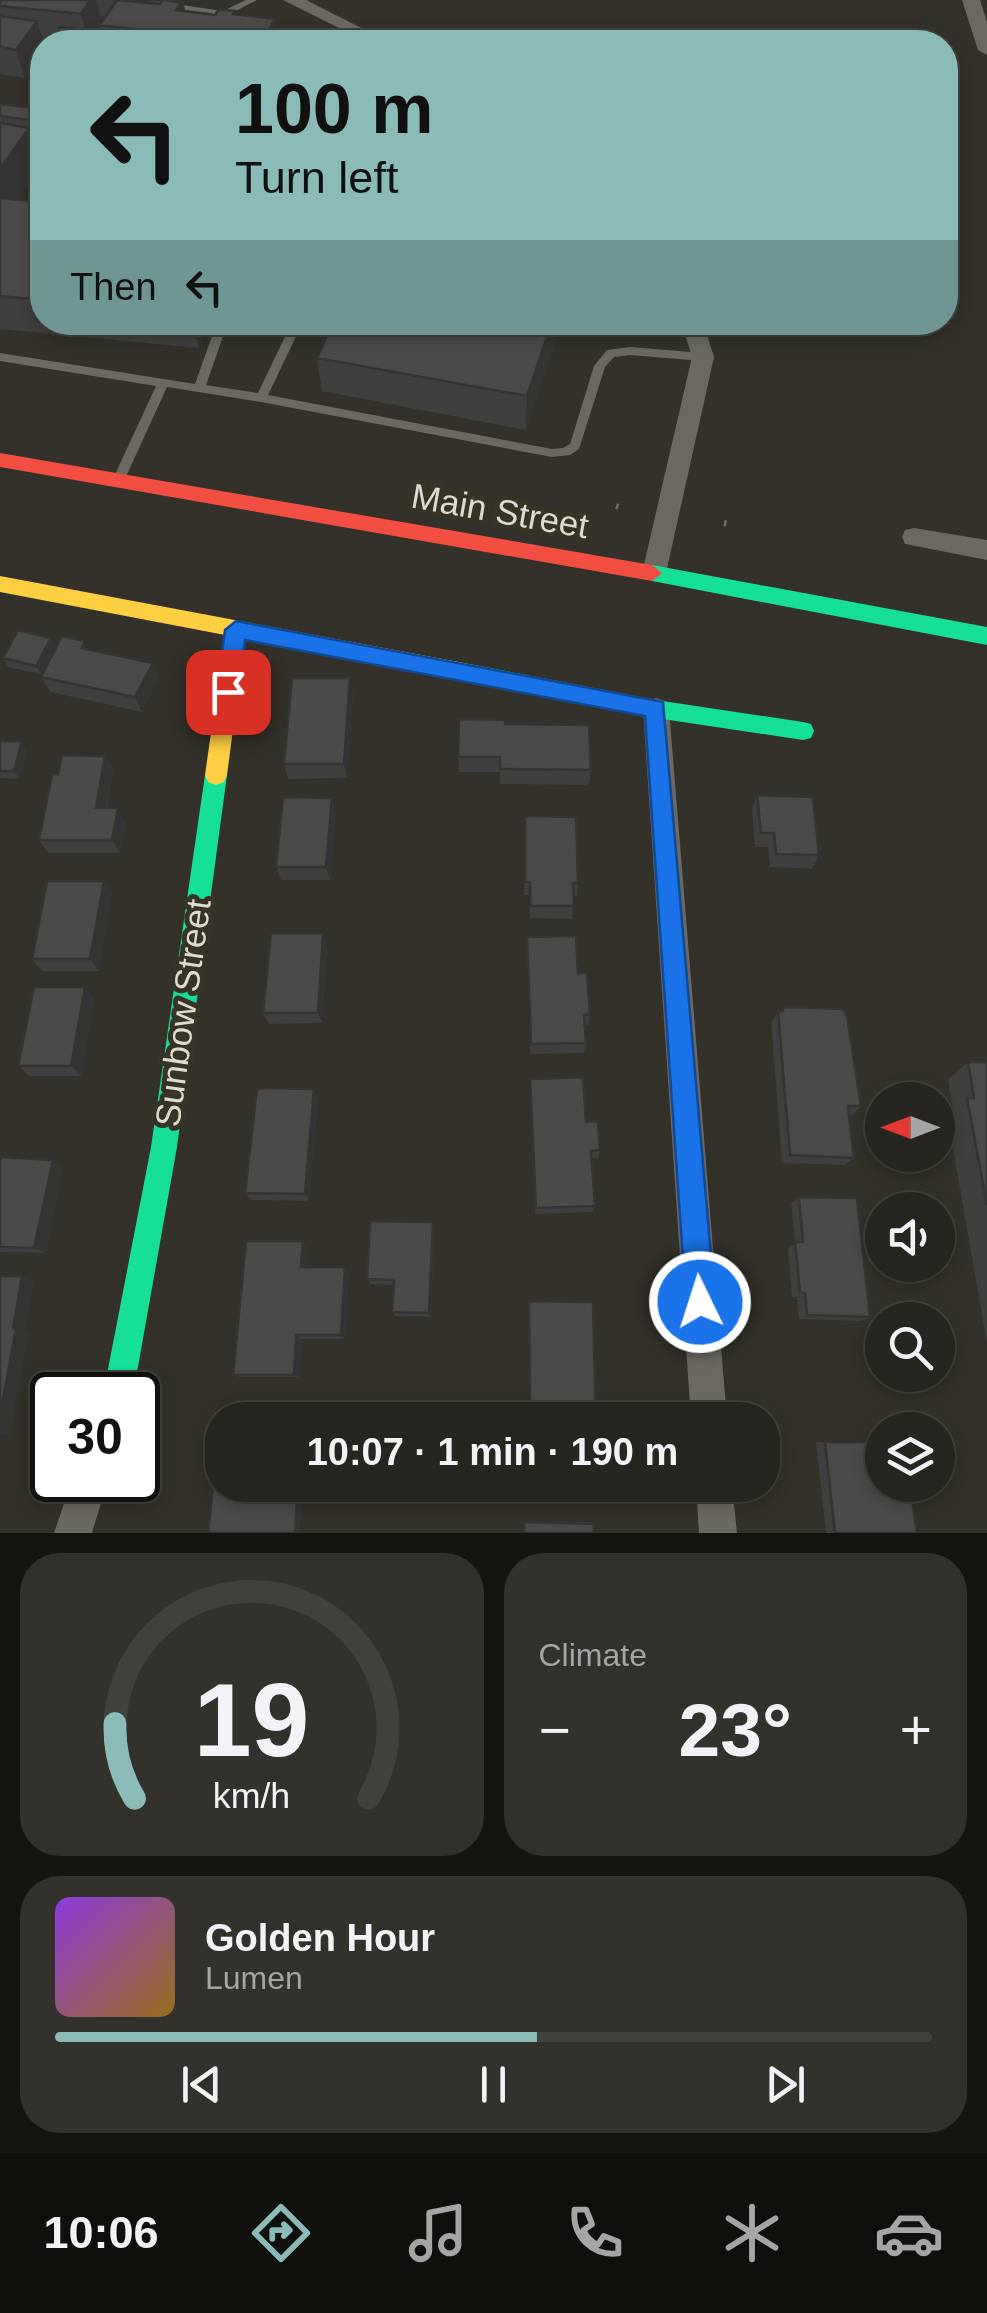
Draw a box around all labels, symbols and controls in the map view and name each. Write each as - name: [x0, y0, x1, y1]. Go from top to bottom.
- icon: left: [70, 70, 200, 200]
- text: 100 m: [235, 70, 433, 148]
- text: Turn left: [235, 152, 398, 203]
- icon: left: [177, 260, 232, 315]
- text: Then: [70, 266, 157, 308]
- street label: Main Street: [409, 476, 592, 545]
- pin: [186, 650, 271, 735]
- icon: arrive: [201, 665, 256, 720]
- street label: Sunbow Street: [147, 896, 218, 1129]
- north arrow: [865, 1082, 955, 1172]
- map controls: [865, 1082, 955, 1502]
- button: sound: [865, 1192, 955, 1282]
- position arrow: [648, 1250, 752, 1354]
- button: search: [865, 1302, 955, 1392]
- speed limit sign: 30: [30, 1372, 160, 1502]
- button: layers: [865, 1412, 955, 1502]
- text: 10:07 · 1 min · 190 m: [307, 1431, 678, 1473]
- text: Climate: [539, 1637, 647, 1673]
- text: 19: [194, 1662, 310, 1778]
- text: 23°: [679, 1688, 792, 1772]
- text: −: [539, 1699, 571, 1761]
- text: +: [900, 1699, 932, 1761]
- text: km/h: [213, 1776, 290, 1816]
- text: Golden Hour: [205, 1917, 435, 1959]
- text: Lumen: [205, 1960, 303, 1996]
- icon: previous: [174, 2057, 229, 2112]
- icon: pause: [466, 2057, 521, 2112]
- icon: next: [758, 2057, 813, 2112]
- icon: directions: [246, 2198, 316, 2268]
- icon: music: [403, 2198, 473, 2268]
- icon: phone: [560, 2198, 630, 2268]
- icon: climate: [717, 2198, 787, 2268]
- icon: car: [874, 2198, 944, 2268]
- text: 10:06: [43, 2207, 159, 2258]

